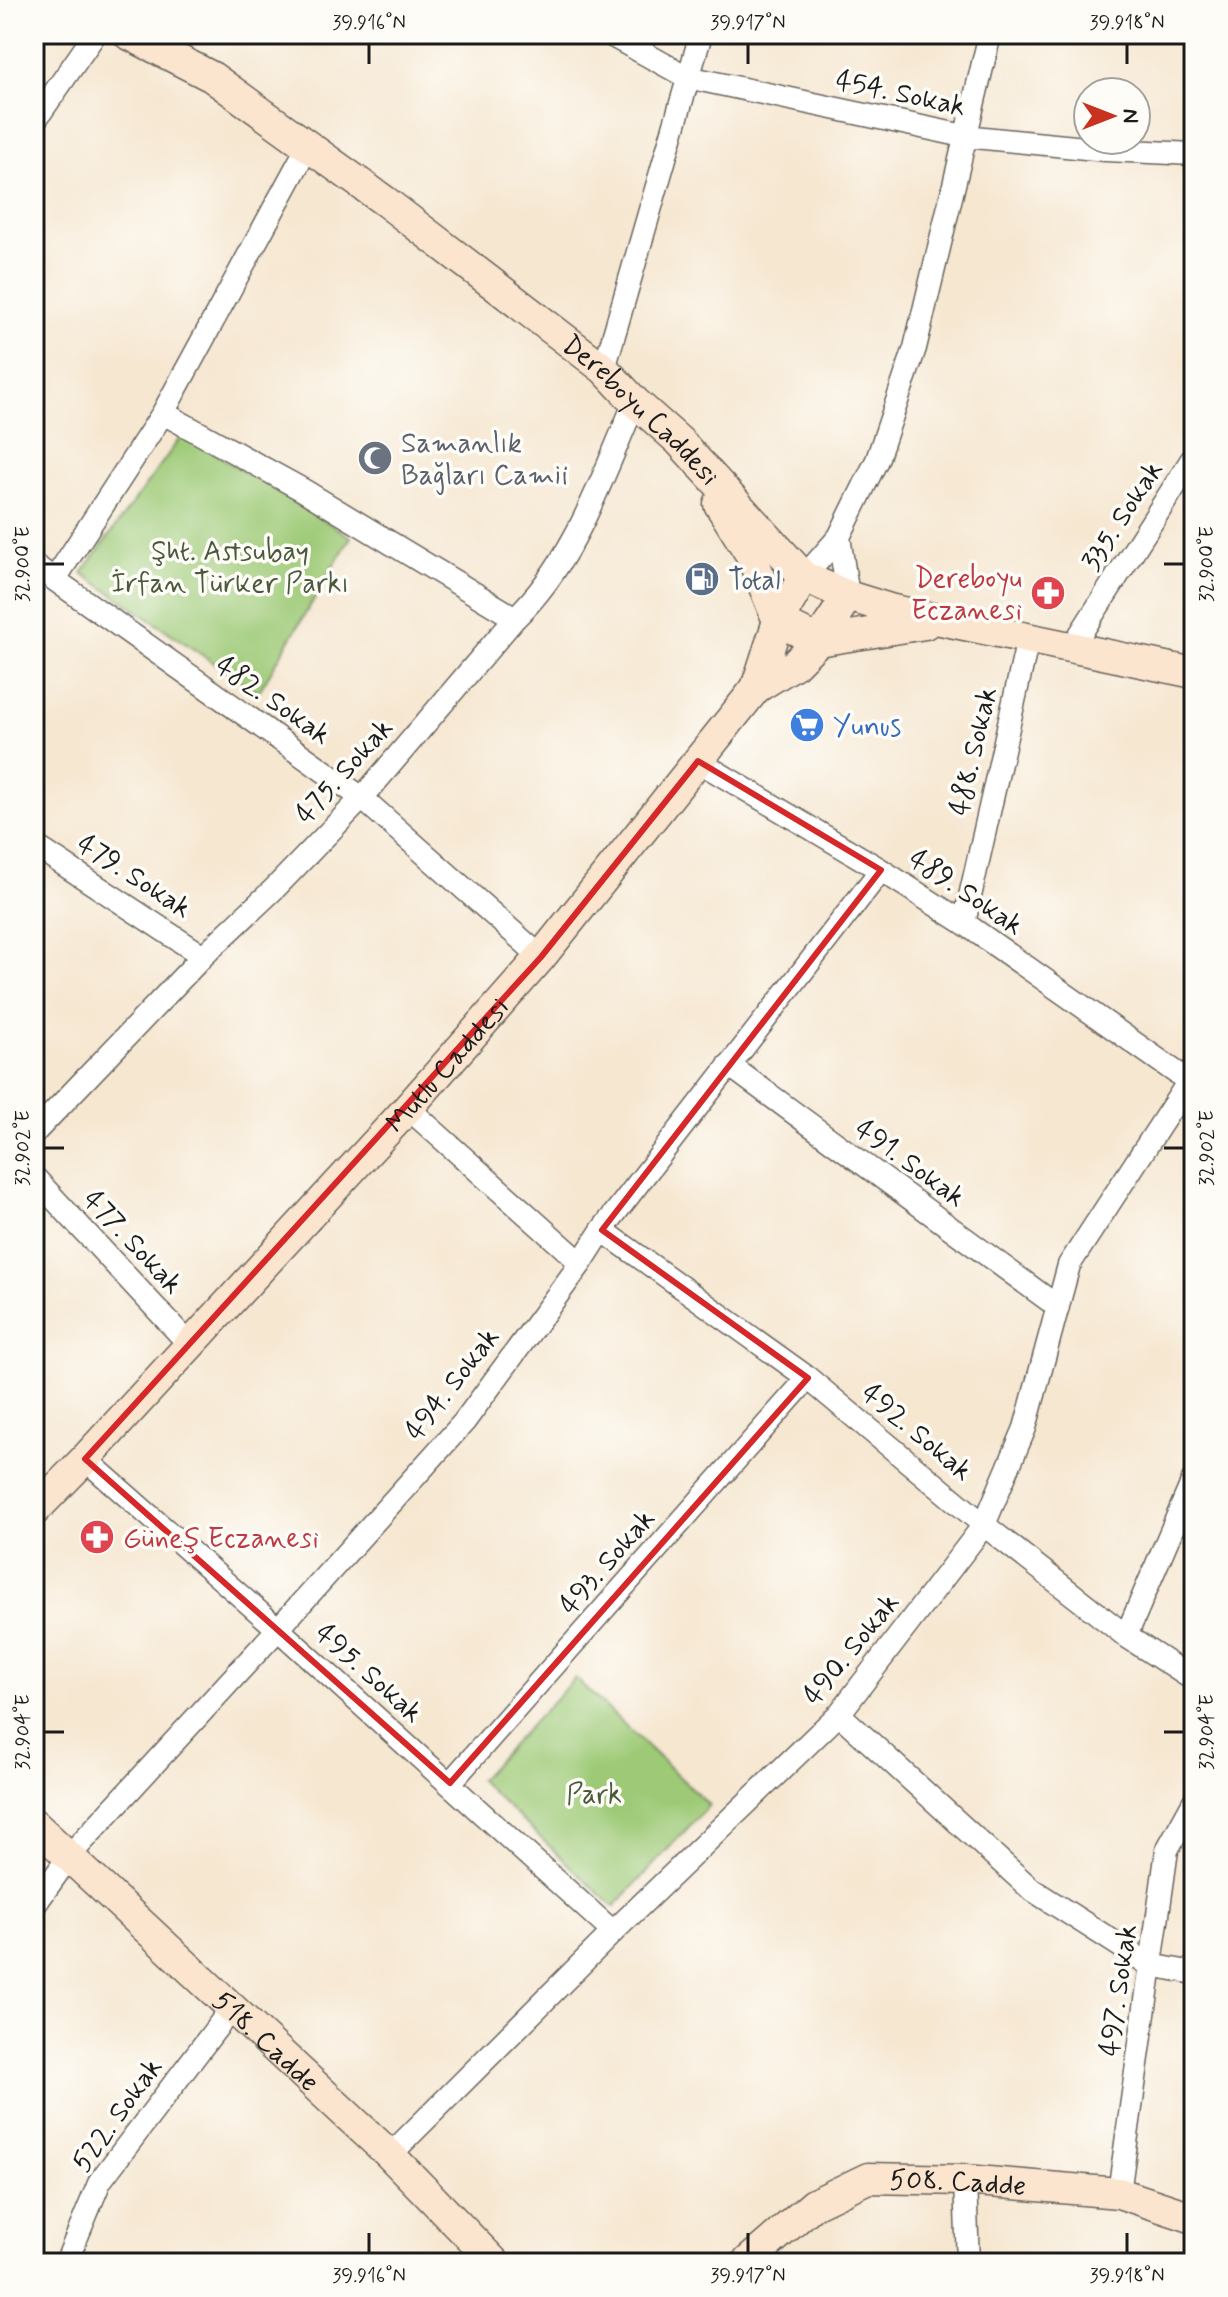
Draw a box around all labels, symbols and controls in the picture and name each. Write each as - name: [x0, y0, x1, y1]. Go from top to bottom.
- text: 39.916°N: [332, 10, 406, 37]
- text: 39.917°N: [710, 10, 786, 37]
- text: 39.918°N: [1090, 10, 1164, 37]
- street label: 454. Sokak: [832, 63, 969, 126]
- north arrow: [1072, 76, 1152, 156]
- text: N: [1116, 109, 1144, 123]
- street label: Dereboyu Caddesi: [553, 327, 727, 494]
- place label: Samanlık Bağları Camii: [401, 426, 568, 495]
- mosque icon: Samanlık Bağları Camii: [356, 439, 394, 477]
- street label: 335. Sokak: [1074, 454, 1173, 579]
- text: 32.900°E: [10, 526, 37, 602]
- text: 32.900°E: [1194, 526, 1221, 602]
- park label: Şht. Astsubay İrfan Türker Parkı: [111, 534, 349, 603]
- fuel station icon: Total: [683, 560, 721, 598]
- place label: Dereboyu Eczanesi: [911, 561, 1022, 630]
- place label: Total: [728, 563, 781, 600]
- pharmacy icon: Dereboyu Eczanesi: [1029, 574, 1067, 612]
- street label: 482. Sokak: [208, 648, 338, 754]
- street label: 488. Sokak: [942, 683, 1007, 820]
- supermarket icon: Yunus: [788, 706, 826, 744]
- place label: Yunus: [833, 709, 901, 746]
- street label: 475. Sokak: [288, 711, 402, 832]
- street label: 479. Sokak: [69, 826, 198, 928]
- street label: 489. Sokak: [901, 841, 1030, 945]
- street label: Mutlu Caddesi: [378, 990, 518, 1142]
- text: 32.902°E: [10, 1110, 37, 1186]
- text: 32.902°E: [1194, 1110, 1221, 1186]
- street label: 491. Sokak: [847, 1111, 972, 1217]
- street label: 477. Sokak: [74, 1182, 190, 1303]
- street label: 494. Sokak: [397, 1320, 509, 1449]
- street label: 492. Sokak: [853, 1376, 980, 1490]
- street label: 493. Sokak: [552, 1502, 664, 1623]
- pharmacy icon: Güneş Eczanesi: [78, 1518, 116, 1556]
- place label: Güneş Eczanesi: [123, 1521, 319, 1558]
- street label: 490. Sokak: [795, 1586, 909, 1713]
- street label: 495. Sokak: [307, 1616, 430, 1732]
- text: 32.904°E: [10, 1694, 37, 1770]
- text: 32.904°E: [1194, 1694, 1221, 1770]
- park label: Park: [566, 1777, 622, 1814]
- street label: 497. Sokak: [1092, 1922, 1147, 2059]
- street label: 518. Cadde: [204, 1984, 326, 2101]
- street label: 522. Sokak: [64, 2051, 172, 2180]
- street label: 508. Cadde: [889, 2162, 1028, 2206]
- text: 39.916°N: [332, 2263, 406, 2290]
- text: 39.917°N: [710, 2263, 786, 2290]
- text: 39.918°N: [1090, 2263, 1164, 2290]

